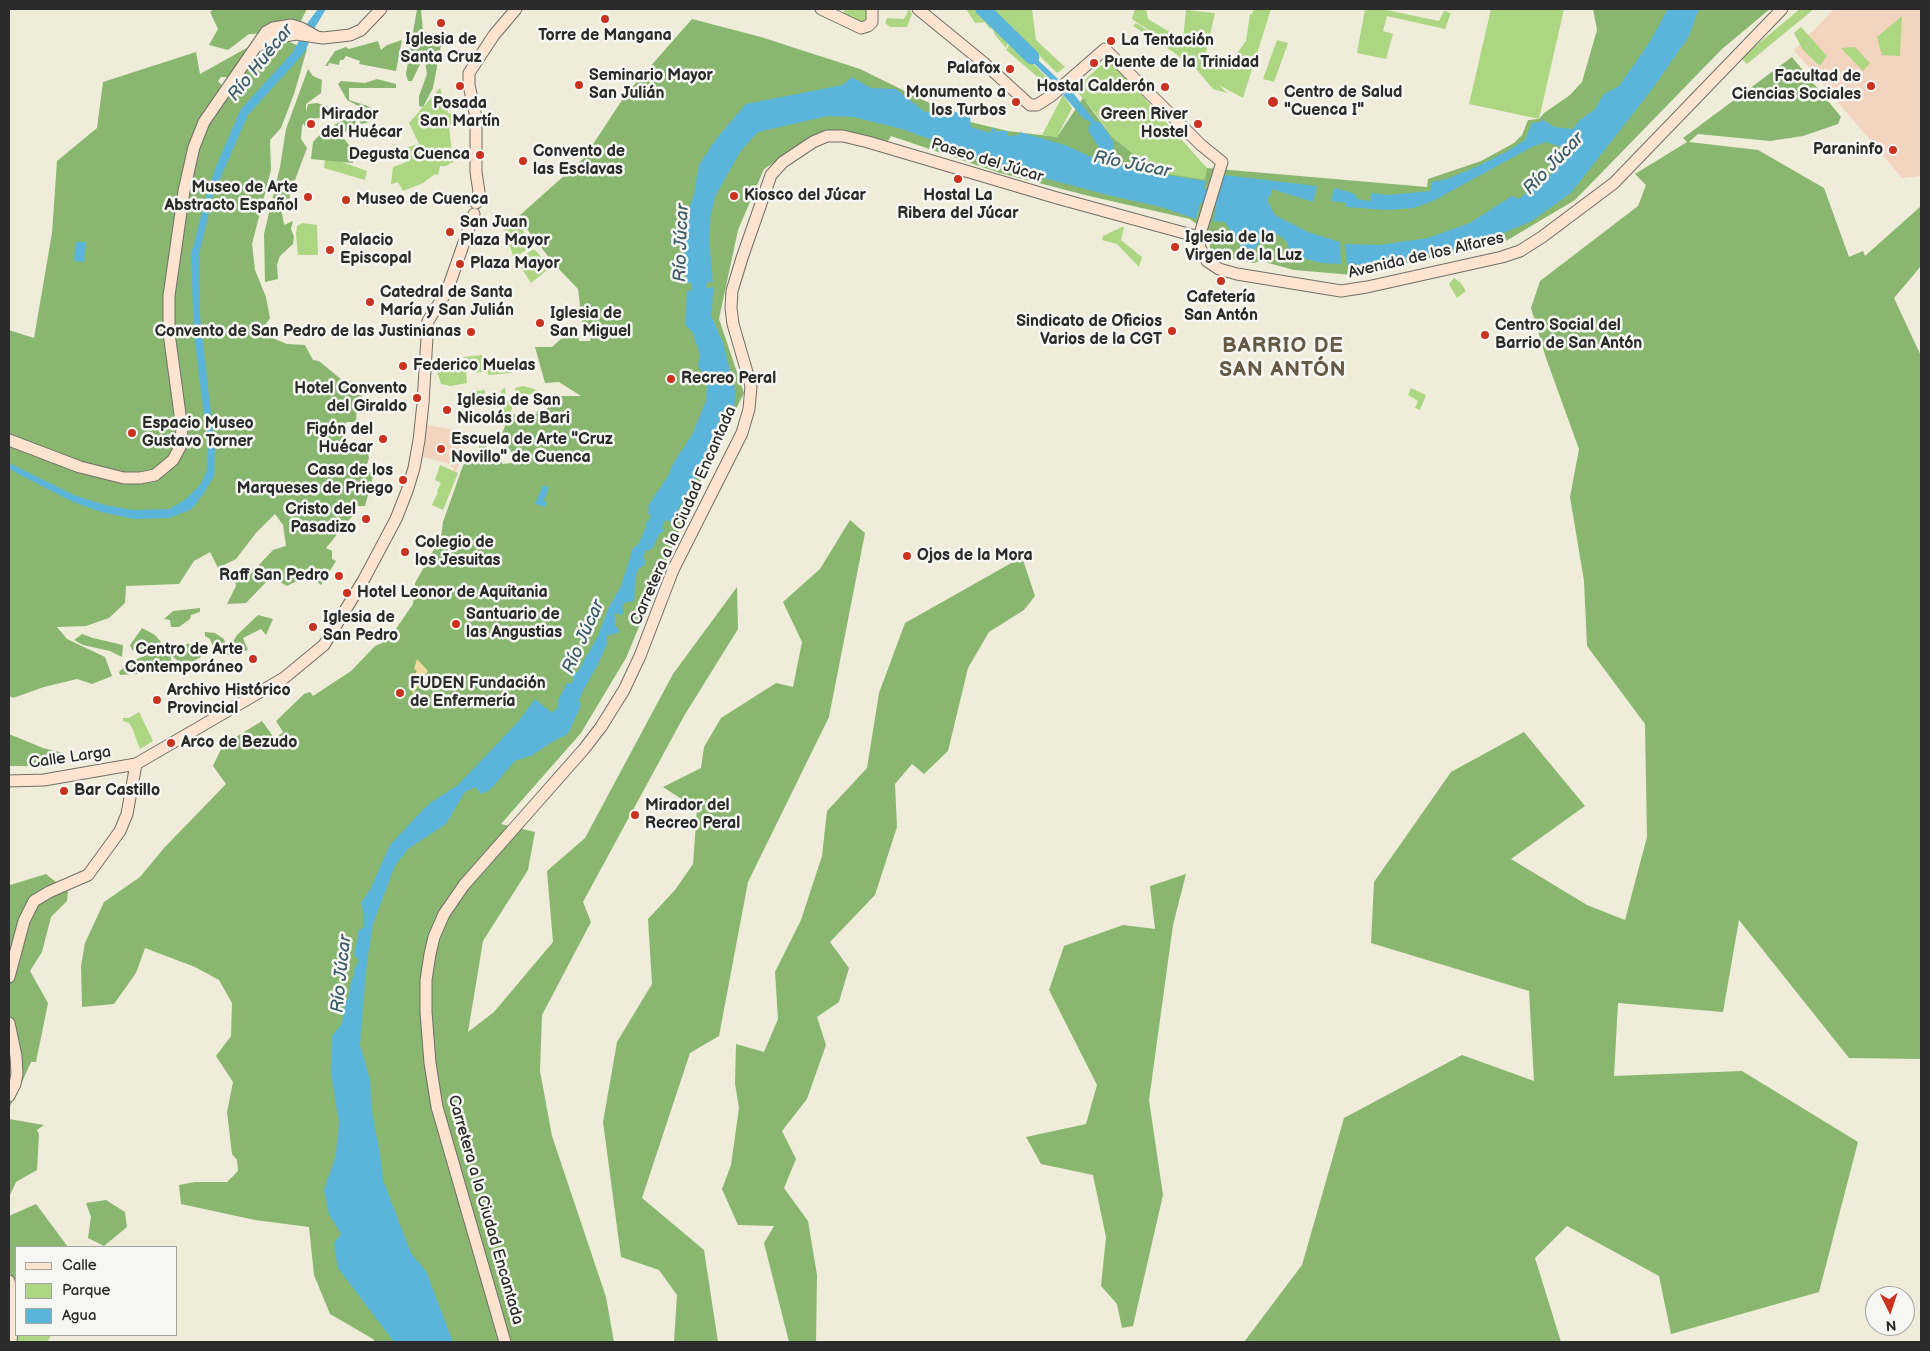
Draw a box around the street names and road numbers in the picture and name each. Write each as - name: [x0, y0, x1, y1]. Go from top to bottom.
- street label: Paseo del Júcar: [929, 135, 1045, 187]
- street label: Avenida de los Alfares: [1346, 229, 1506, 283]
- street label: Carretera a la Ciudad Encantada: [627, 404, 741, 628]
- street label: Calle Larga: [28, 743, 112, 773]
- street label: Carretera a la Ciudad Encantada: [443, 1093, 527, 1327]

